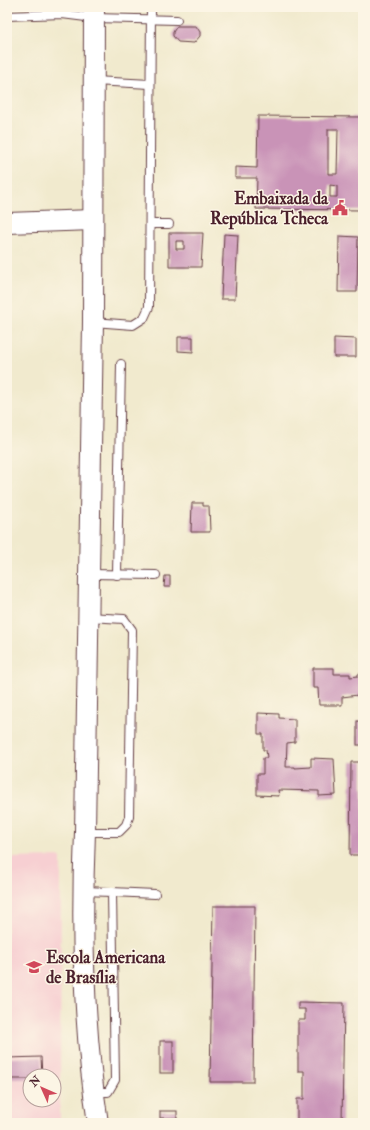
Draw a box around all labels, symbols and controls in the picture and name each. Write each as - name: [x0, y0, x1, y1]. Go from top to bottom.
- place label: Embaixada da República Tcheca: [210, 188, 329, 230]
- public building icon: Embaixada da República Tcheca: [331, 199, 349, 217]
- place label: Escola Americana de Brasília: [46, 947, 166, 988]
- school or university icon: Escola Americana de Brasília: [25, 958, 43, 976]
- north arrow: [22, 1068, 62, 1108]
- text: N: [26, 1072, 44, 1090]

